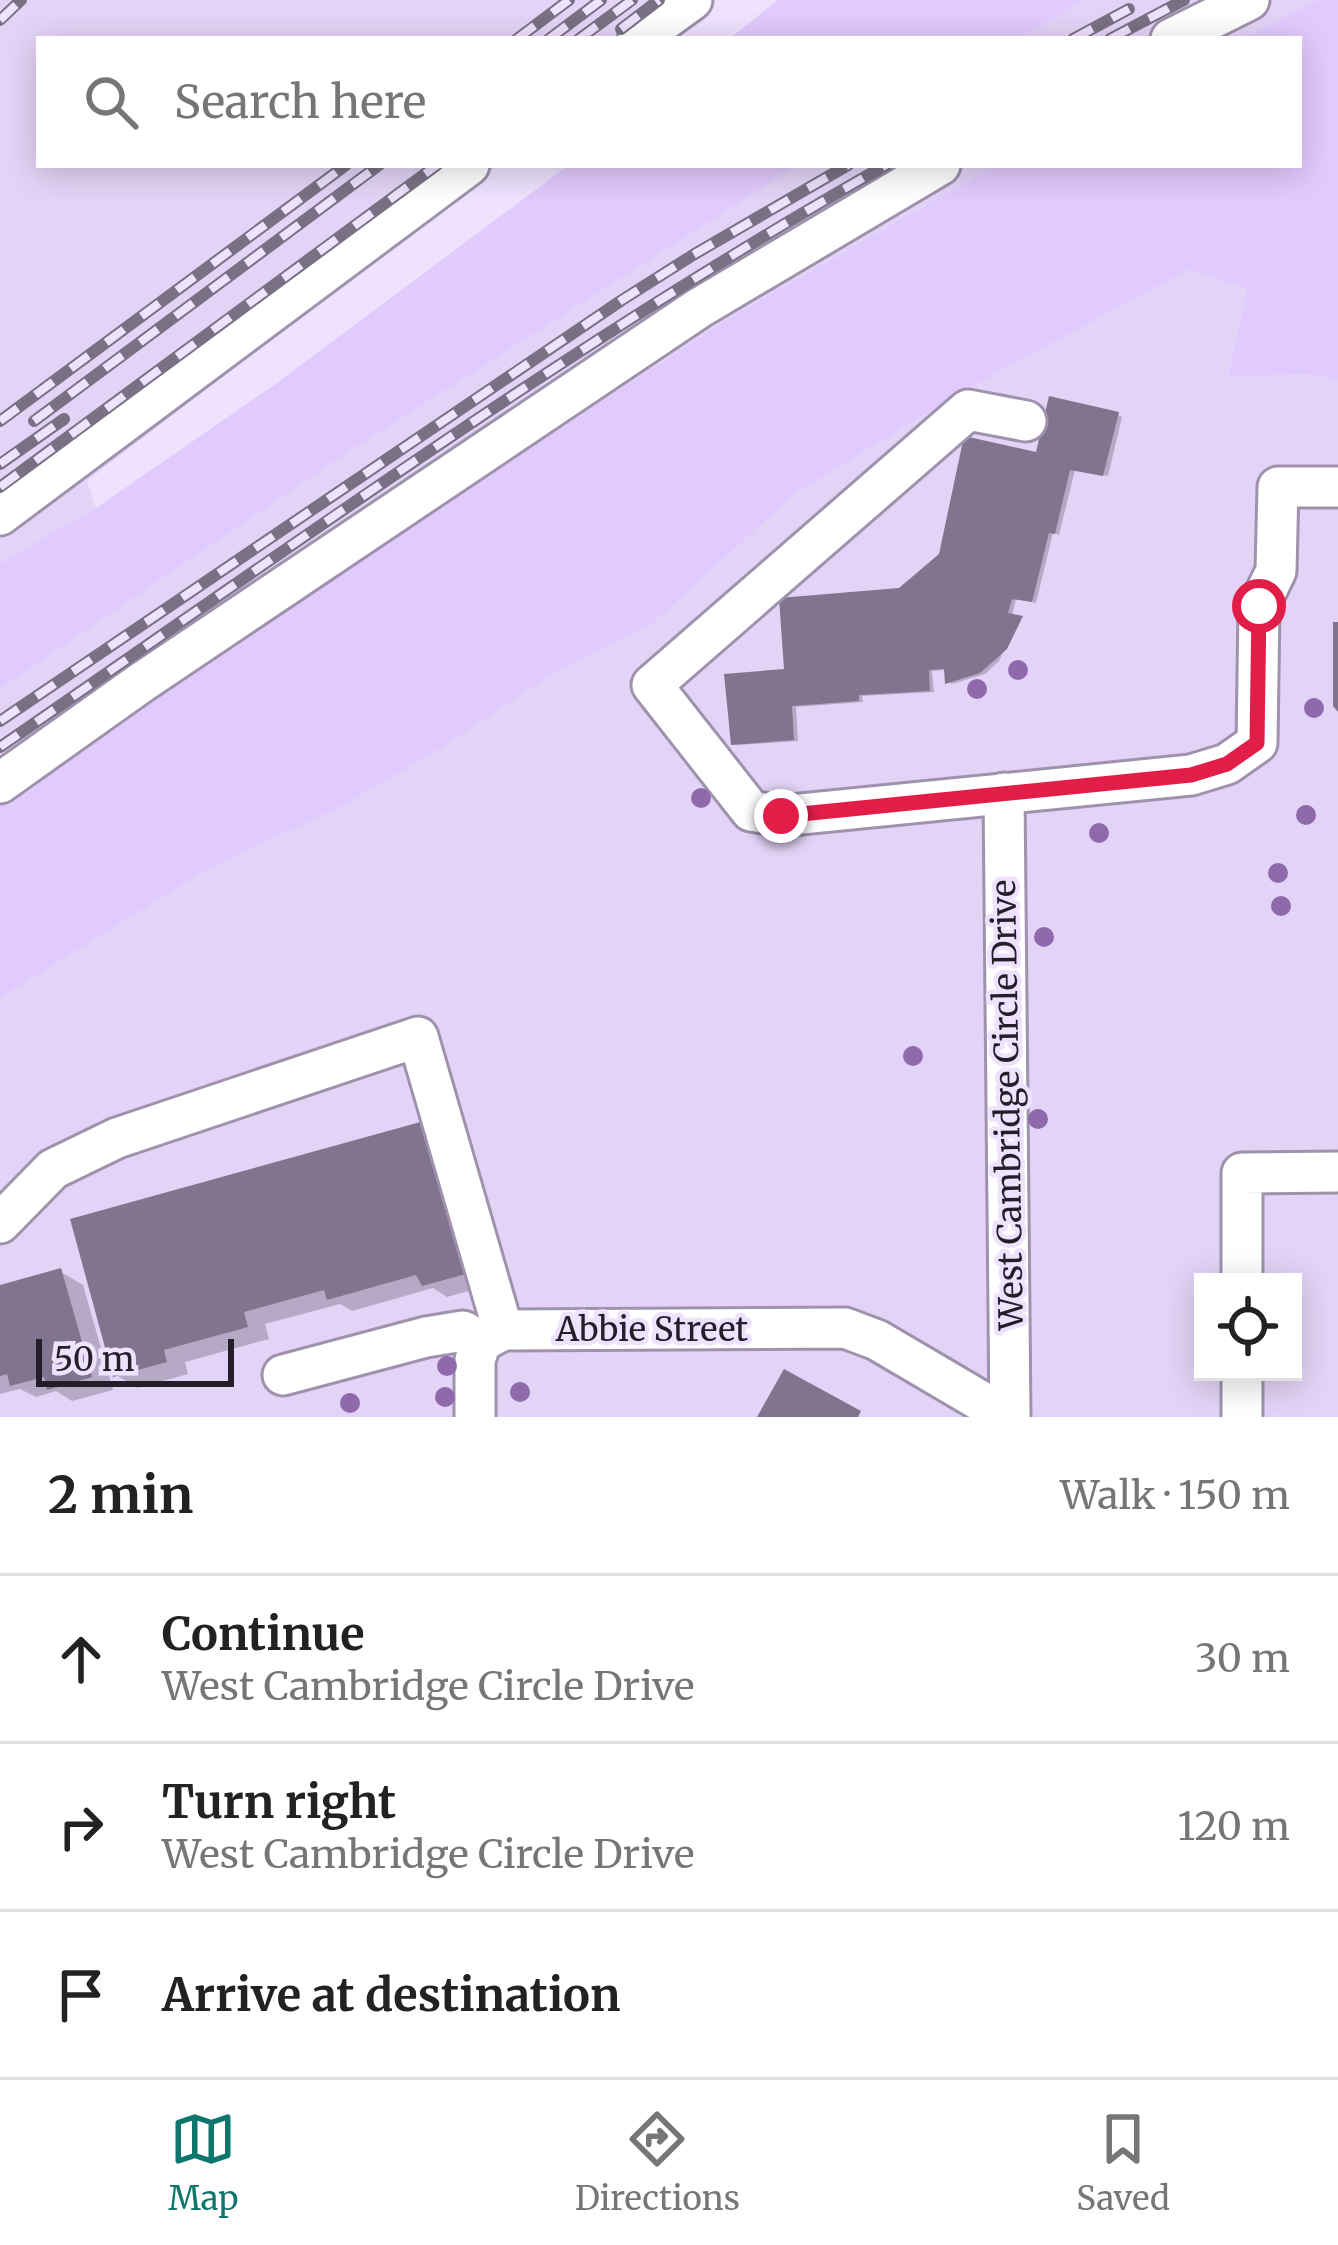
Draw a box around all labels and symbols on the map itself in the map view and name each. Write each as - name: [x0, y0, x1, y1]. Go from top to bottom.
- route start: [1232, 579, 1286, 633]
- route end: [754, 789, 808, 843]
- street label: West Cambridge Circle Drive: [983, 879, 1032, 1332]
- street label: Abbie Street: [555, 1309, 748, 1350]
- scale bar: [36, 1333, 234, 1386]

